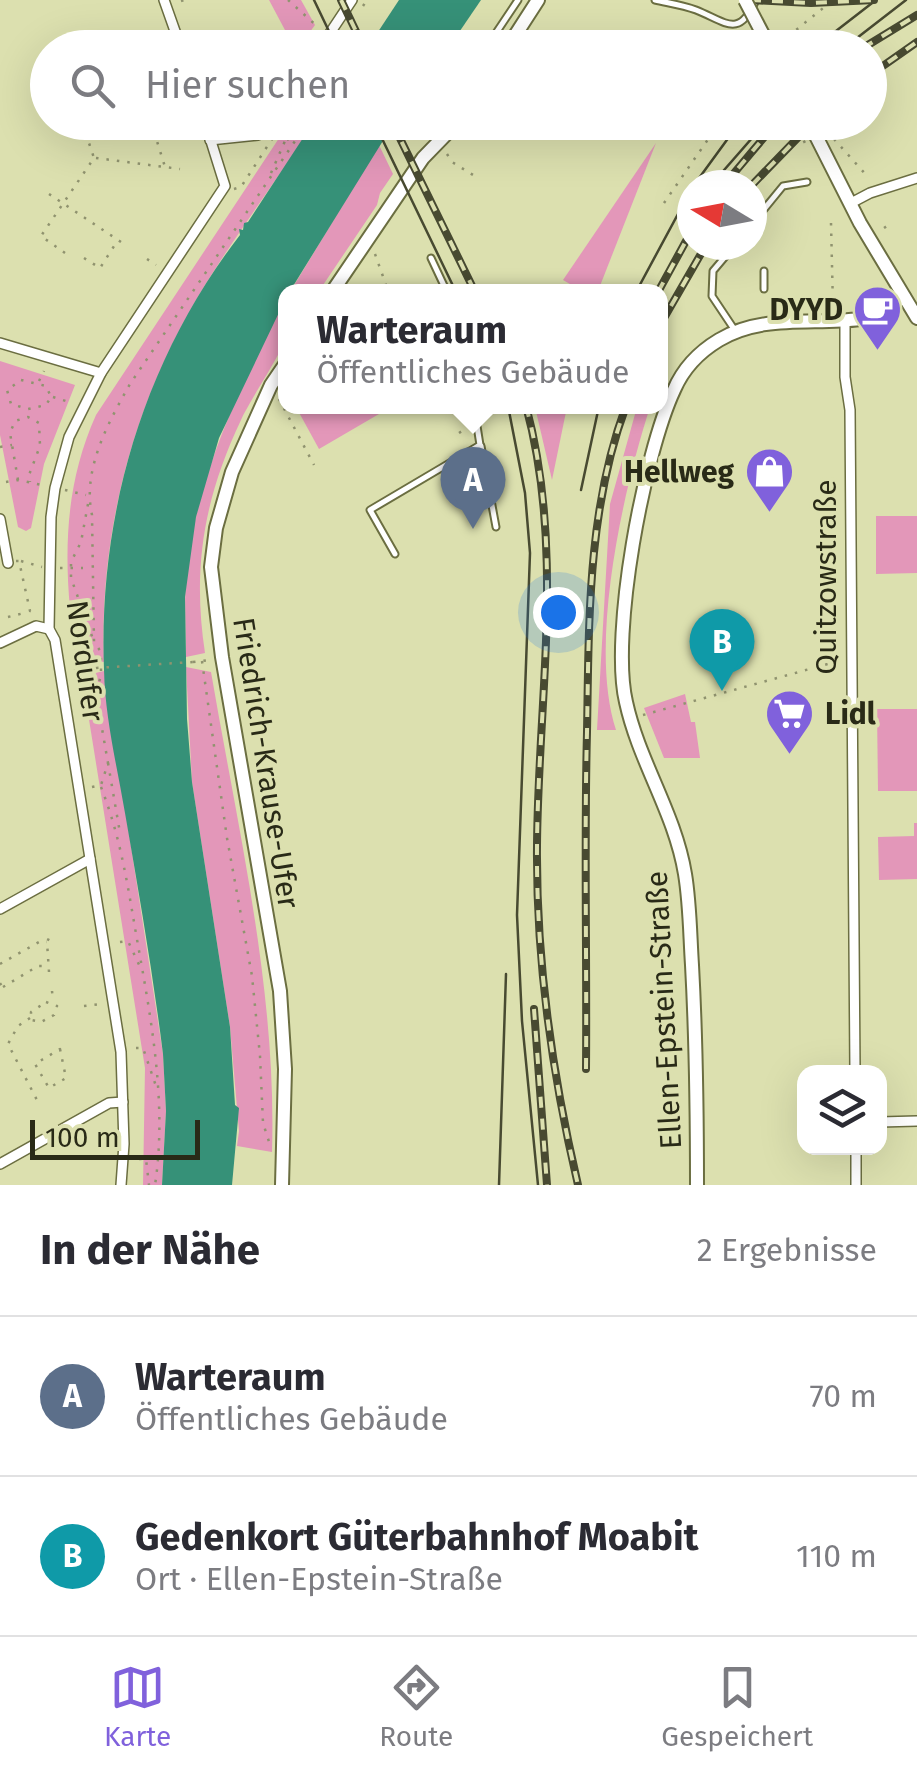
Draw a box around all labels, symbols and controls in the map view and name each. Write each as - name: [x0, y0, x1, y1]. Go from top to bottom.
- search box: [30, 30, 887, 140]
- icon: search: [65, 58, 120, 113]
- text: Hier suchen: [145, 62, 350, 108]
- north arrow: [677, 170, 767, 260]
- popup: [278, 284, 668, 414]
- cafe icon: DYYD: [852, 284, 904, 352]
- place label: DYYD: [769, 292, 843, 328]
- text: Warteraum: [317, 307, 507, 353]
- text: Öffentliches Gebäude: [317, 353, 629, 391]
- pin: A: [440, 446, 506, 529]
- shop icon: Hellweg: [743, 446, 795, 514]
- place label: Hellweg: [624, 454, 734, 490]
- street label: Quitzowstraße: [808, 479, 844, 675]
- your location: [533, 587, 584, 638]
- street label: Nordufer: [59, 598, 111, 724]
- pin: B: [690, 608, 754, 691]
- street label: Friedrich-Krause-Ufer: [225, 615, 307, 911]
- supermarket icon: Lidl: [764, 688, 816, 756]
- place label: Lidl: [825, 696, 876, 732]
- street label: Ellen-Epstein-Straße: [639, 870, 689, 1150]
- map controls: [797, 1065, 887, 1155]
- button: layers: [797, 1065, 887, 1155]
- scale bar: [30, 1115, 200, 1160]
- text: 100 m: [45, 1121, 120, 1154]
- text: In der Nähe: [40, 1225, 260, 1275]
- text: 2 Ergebnisse: [697, 1231, 877, 1269]
- text: Warteraum: [135, 1354, 326, 1400]
- text: A: [63, 1377, 82, 1415]
- text: 70 m: [809, 1377, 877, 1415]
- text: Öffentliches Gebäude: [135, 1400, 448, 1438]
- text: Gedenkort Güterbahnhof Moabit: [135, 1514, 698, 1560]
- text: B: [63, 1537, 82, 1575]
- text: 110 m: [796, 1537, 877, 1575]
- text: Ort · Ellen-Epstein-Straße: [135, 1560, 503, 1598]
- tab: Karte: [104, 1660, 171, 1753]
- tab: Route: [379, 1660, 453, 1753]
- tab: Gespeichert: [661, 1660, 813, 1753]

